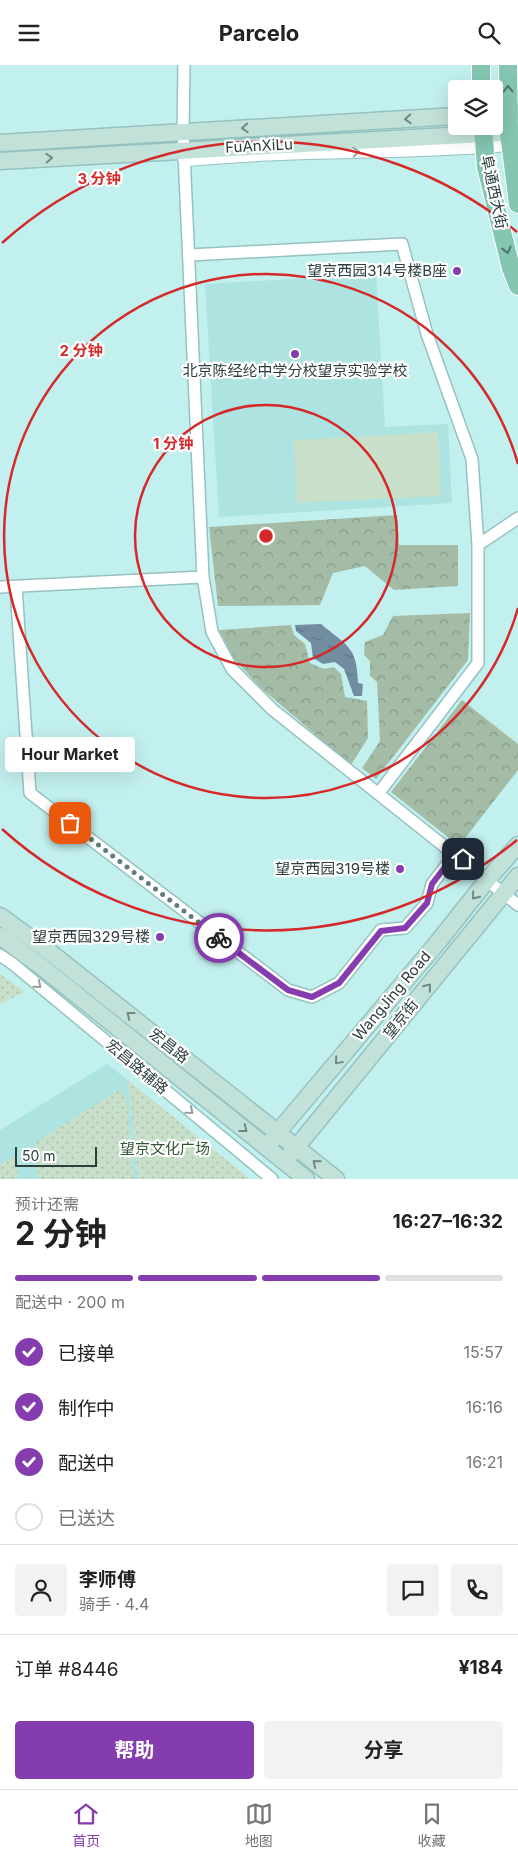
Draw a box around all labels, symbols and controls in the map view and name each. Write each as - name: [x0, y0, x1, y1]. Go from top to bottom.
- icon: menu: [15, 19, 43, 47]
- icon: search: [475, 19, 503, 47]
- text: Parcelo: [219, 20, 299, 46]
- map controls: [448, 80, 503, 135]
- button: layers: [448, 80, 503, 135]
- one-way arrow: [503, 85, 514, 93]
- one-way arrow: [403, 113, 411, 124]
- one-way arrow: [241, 122, 249, 133]
- street label: FuAnXiLu: [225, 134, 293, 157]
- one-way arrow: [352, 146, 360, 157]
- one-way arrow: [45, 153, 53, 164]
- street label: 阜通西大街: [477, 153, 512, 231]
- text: 3 分钟: [77, 169, 121, 188]
- one-way arrow: [501, 246, 512, 255]
- place label: 望京西园314号楼B座: [307, 261, 447, 280]
- marker: 望京西园314号楼B座: [451, 265, 463, 277]
- text: 2 分钟: [59, 341, 103, 360]
- marker: 北京陈经纶中学分校望京实验学校: [289, 348, 301, 360]
- place label: 北京陈经纶中学分校望京实验学校: [182, 361, 408, 380]
- text: 1 分钟: [153, 434, 193, 453]
- centre of rings: [257, 527, 275, 545]
- callout: Hour Market: [5, 738, 135, 773]
- text: Hour Market: [21, 744, 119, 764]
- pin: [49, 802, 91, 844]
- icon: bag: [56, 809, 84, 837]
- pin: [442, 838, 484, 880]
- icon: home: [449, 845, 477, 873]
- place label: 望京西园319号楼: [275, 859, 390, 878]
- marker: 望京西园319号楼: [394, 863, 406, 875]
- one-way arrow: [471, 890, 480, 899]
- courier: [194, 913, 244, 963]
- icon: bike: [205, 924, 233, 952]
- place label: 望京西园329号楼: [32, 927, 150, 946]
- marker: 望京西园329号楼: [154, 931, 166, 943]
- street label: WangJing Road: [349, 947, 435, 1044]
- one-way arrow: [33, 980, 42, 989]
- one-way arrow: [422, 984, 430, 993]
- street label: 望京街: [379, 995, 422, 1042]
- one-way arrow: [126, 1012, 136, 1021]
- street label: 宏昌路: [146, 1024, 193, 1067]
- street label: 宏昌路辅路: [102, 1035, 172, 1098]
- one-way arrow: [335, 1055, 343, 1064]
- one-way arrow: [185, 1106, 194, 1115]
- one-way arrow: [238, 1123, 247, 1131]
- park label: 望京文化广场: [120, 1139, 210, 1158]
- scale bar: [15, 1144, 98, 1167]
- text: 50 m: [22, 1147, 56, 1164]
- one-way arrow: [313, 1160, 322, 1168]
- text: 预计还需: [15, 1194, 79, 1214]
- text: 16:27–16:32: [392, 1210, 503, 1233]
- text: 2 分钟: [15, 1214, 107, 1253]
- text: 配送中 · 200 m: [15, 1292, 125, 1312]
- icon: check: [15, 1338, 43, 1366]
- text: 已接单: [58, 1342, 115, 1365]
- text: 15:57: [463, 1342, 503, 1362]
- icon: check: [15, 1393, 43, 1421]
- text: 制作中: [58, 1397, 115, 1420]
- text: 16:16: [466, 1397, 503, 1417]
- icon: check: [15, 1448, 43, 1476]
- text: 配送中: [58, 1452, 115, 1475]
- text: 16:21: [466, 1452, 503, 1472]
- text: 已送达: [58, 1507, 115, 1530]
- button: person: [15, 1564, 67, 1616]
- button: chat: [387, 1564, 439, 1616]
- button: phone: [451, 1564, 503, 1616]
- text: 李师傅: [79, 1568, 136, 1591]
- text: 骑手 · 4.4: [79, 1594, 149, 1614]
- text: ¥184: [459, 1656, 503, 1679]
- text: 订单 #8446: [15, 1658, 118, 1681]
- button: 帮助: [15, 1721, 254, 1779]
- button: 分享: [264, 1721, 503, 1779]
- tab: 首页: [72, 1800, 100, 1850]
- tab: 地图: [245, 1800, 273, 1850]
- tab: 收藏: [418, 1800, 446, 1850]

